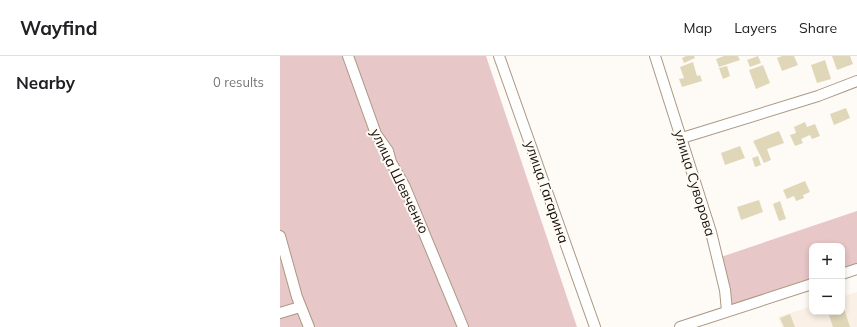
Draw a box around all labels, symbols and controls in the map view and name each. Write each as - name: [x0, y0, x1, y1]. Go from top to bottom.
- text: Wayfind: [20, 16, 97, 40]
- text: Map: [683, 19, 712, 37]
- text: Layers: [734, 19, 777, 37]
- text: Share: [799, 19, 837, 37]
- text: Nearby: [16, 72, 75, 93]
- text: 0 results: [213, 74, 264, 90]
- street label: улица Шевченко: [367, 125, 433, 237]
- street label: улица Суворова: [670, 128, 720, 238]
- street label: улица Гагарина: [521, 138, 573, 246]
- map controls: [809, 243, 845, 315]
- button: +: [809, 243, 845, 279]
- button: −: [809, 279, 845, 315]

